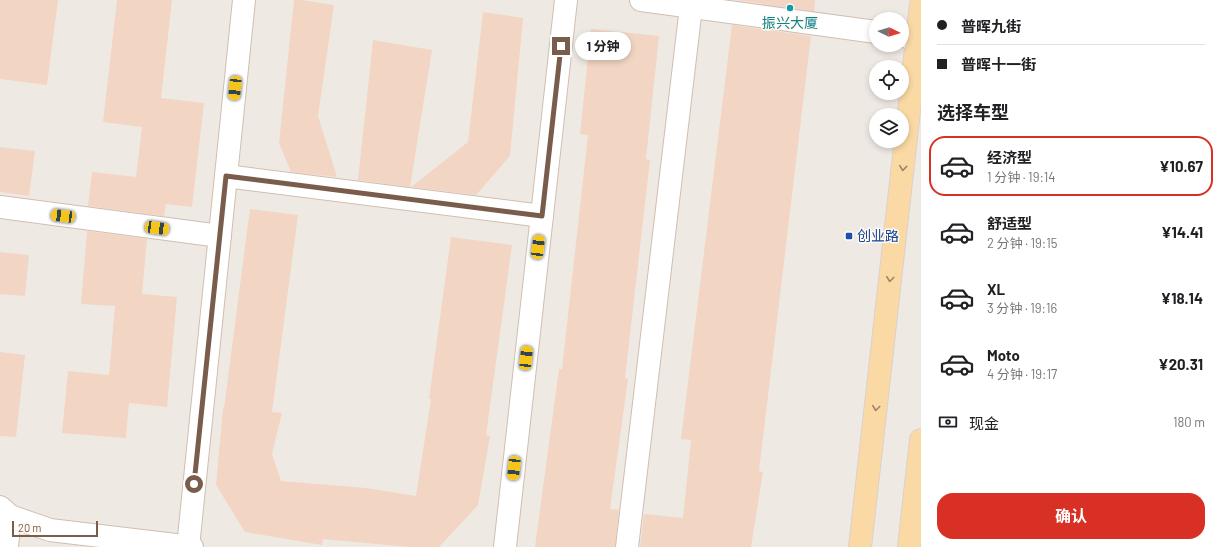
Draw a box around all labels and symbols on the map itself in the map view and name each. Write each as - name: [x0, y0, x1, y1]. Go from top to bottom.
- marker: 振兴大厦: [785, 3, 795, 13]
- north arrow: [869, 12, 909, 52]
- place label: 振兴大厦: [762, 14, 818, 31]
- callout: 1 分钟: [575, 32, 631, 60]
- route end: [552, 37, 570, 55]
- car: [228, 75, 242, 101]
- one-way arrow: [899, 165, 908, 171]
- car: [50, 209, 76, 223]
- car: [144, 220, 170, 236]
- place label: 创业路: [857, 227, 899, 244]
- marker: 创业路: [844, 231, 854, 241]
- car: [531, 234, 545, 260]
- one-way arrow: [886, 276, 895, 282]
- car: [519, 345, 533, 371]
- one-way arrow: [871, 405, 880, 411]
- car: [507, 455, 521, 481]
- route start: [185, 475, 203, 493]
- scale bar: [12, 519, 98, 538]

